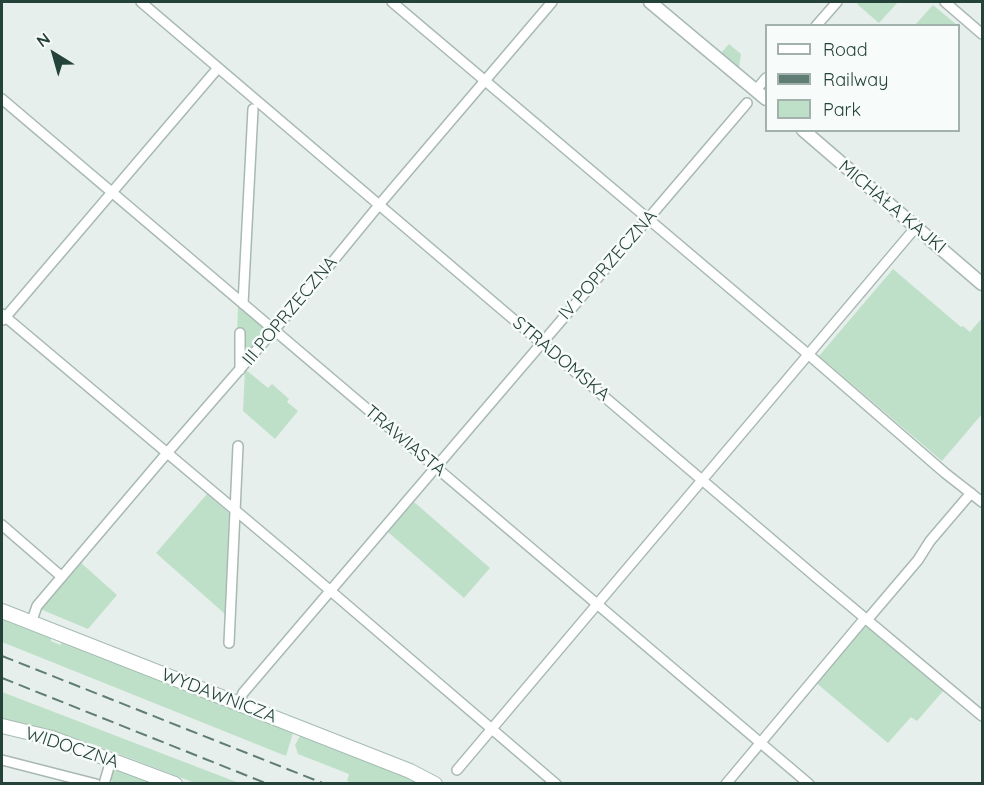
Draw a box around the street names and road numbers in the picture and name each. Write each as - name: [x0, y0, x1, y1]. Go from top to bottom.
- street label: MICHAŁA KAJKI: [834, 156, 950, 258]
- street label: IV POPRZECZNA: [554, 206, 662, 324]
- street label: III POPRZECZNA: [238, 252, 342, 370]
- street label: STRADOMSKA: [508, 312, 614, 406]
- street label: TRAWIASTA: [360, 401, 450, 481]
- street label: WYDAWNICZA: [158, 664, 280, 728]
- street label: WIDOCZNA: [23, 723, 121, 773]

